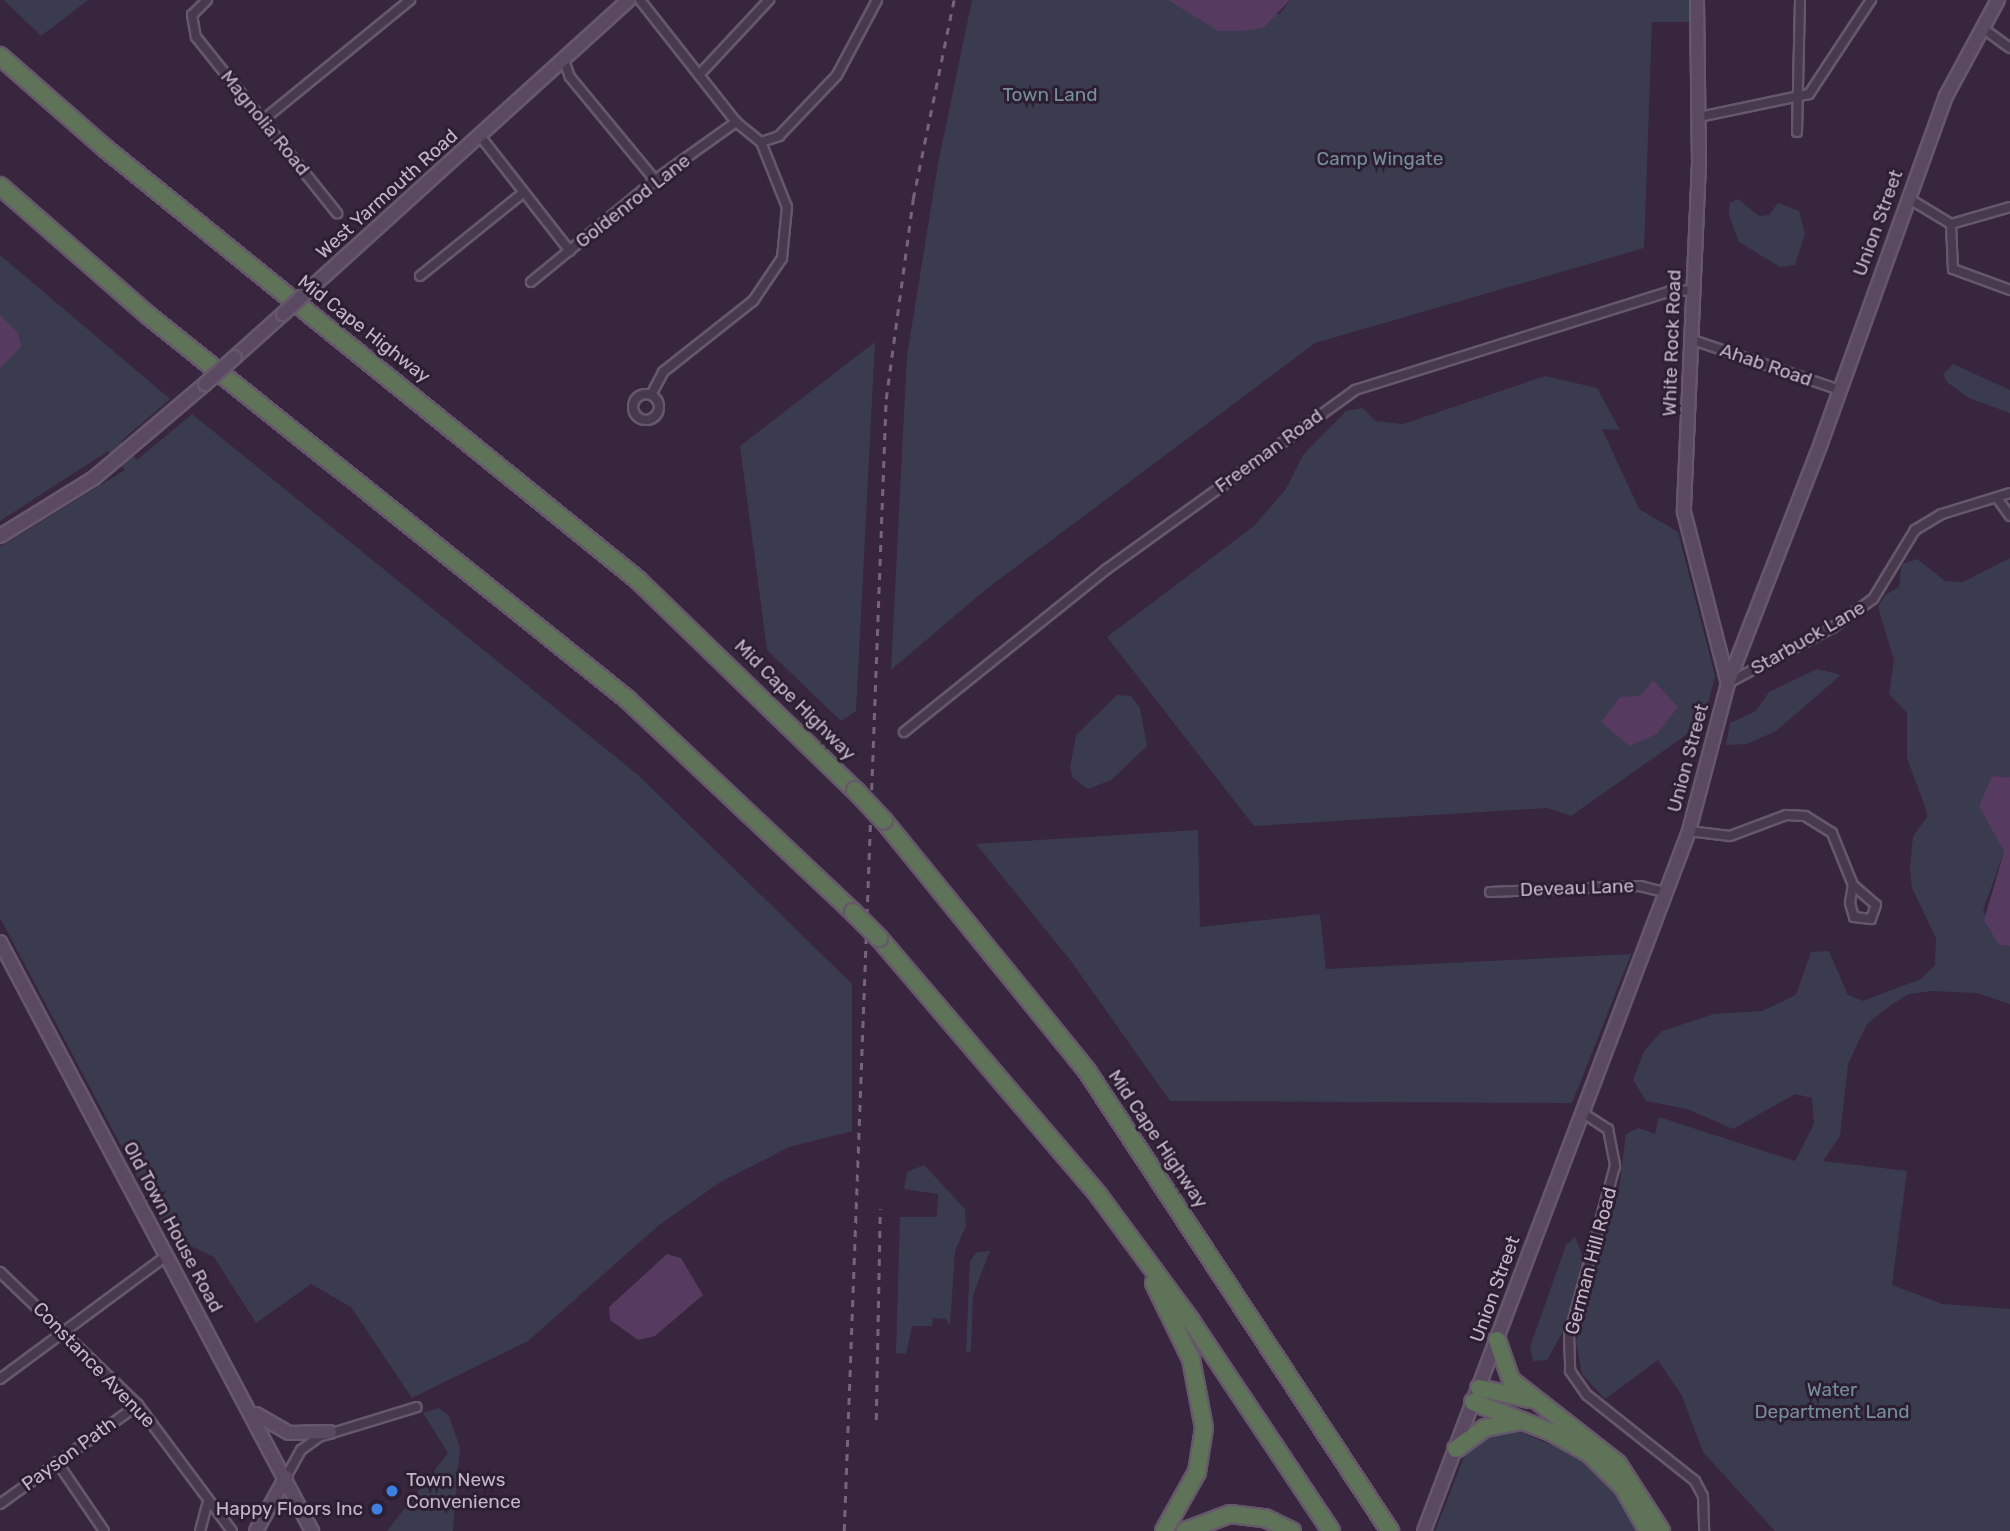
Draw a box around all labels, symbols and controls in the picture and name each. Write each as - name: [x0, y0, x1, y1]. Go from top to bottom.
- street label: Magnolia Road: [216, 66, 314, 180]
- park label: Town Land: [1002, 84, 1098, 106]
- street label: West Yarmouth Road: [311, 124, 463, 264]
- park label: Camp Wingate: [1316, 148, 1444, 170]
- street label: Goldenrod Lane: [571, 149, 695, 253]
- street label: Union Street: [1848, 167, 1908, 279]
- street label: White Rock Road: [1658, 269, 1686, 417]
- street label: Mid Cape Highway: [293, 270, 435, 388]
- street label: Ahab Road: [1717, 339, 1815, 391]
- street label: Freeman Road: [1211, 404, 1327, 498]
- street label: Starbuck Lane: [1747, 596, 1869, 680]
- street label: Mid Cape Highway: [730, 635, 860, 765]
- street label: Union Street: [1663, 701, 1713, 815]
- street label: Deveau Lane: [1520, 875, 1634, 901]
- street label: Mid Cape Highway: [1103, 1065, 1213, 1213]
- street label: Old Town House Road: [118, 1138, 228, 1316]
- street label: German Hill Road: [1560, 1185, 1622, 1337]
- street label: Union Street: [1465, 1233, 1525, 1345]
- street label: Constance Avenue: [28, 1297, 160, 1433]
- park label: Water Department Land: [1754, 1379, 1910, 1423]
- street label: Payson Path: [18, 1412, 120, 1496]
- place label: Town News Convenience: [406, 1469, 521, 1513]
- marker: Town News Convenience: [384, 1483, 400, 1499]
- place label: Happy Floors Inc: [215, 1498, 363, 1520]
- marker: Happy Floors Inc: [369, 1501, 385, 1517]

